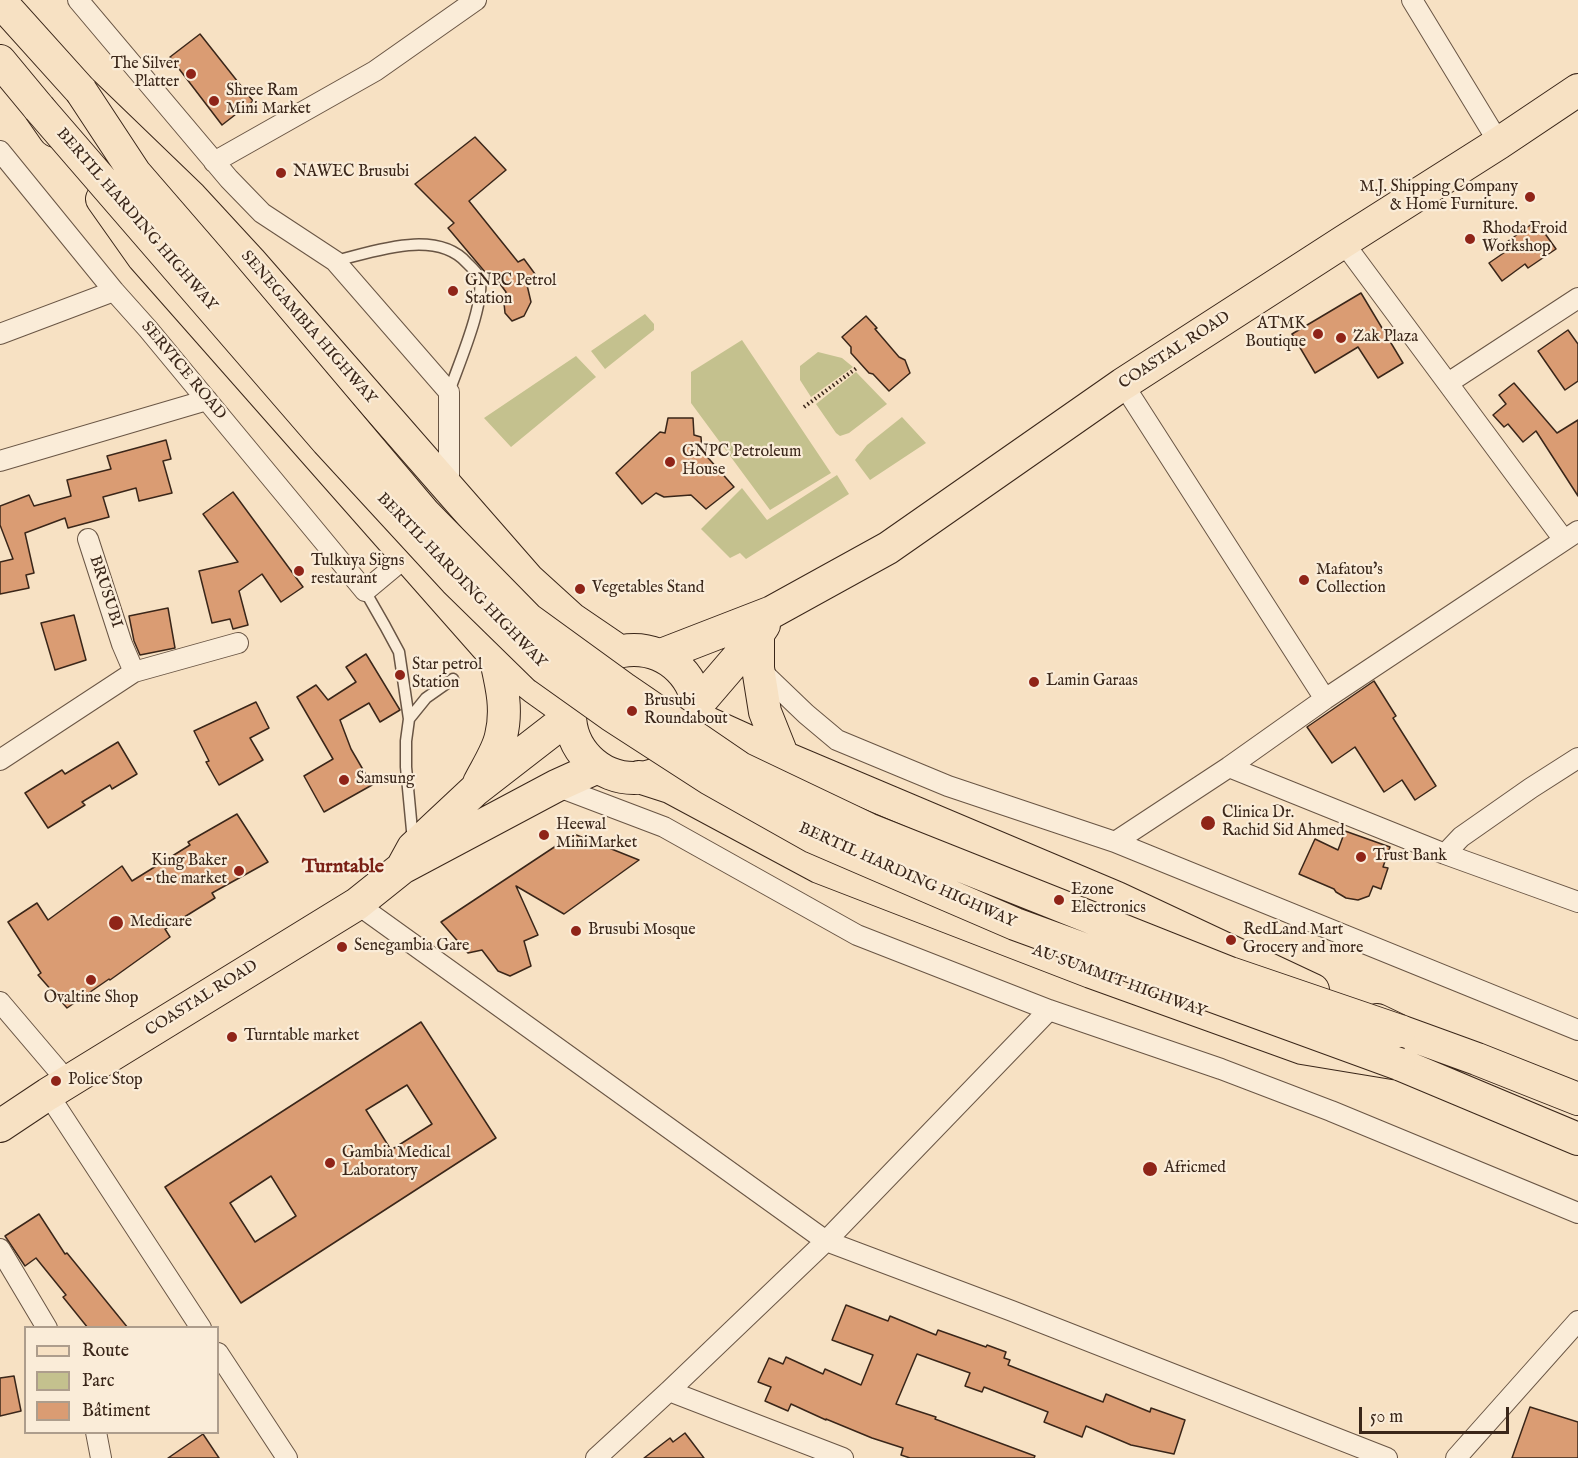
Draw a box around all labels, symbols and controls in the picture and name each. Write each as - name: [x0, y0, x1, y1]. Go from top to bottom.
- place label: The Silver Platter: [111, 55, 179, 93]
- marker: The Silver Platter: [184, 67, 198, 81]
- place label: Shree Ram Mini Market: [226, 82, 311, 120]
- marker: Shree Ram Mini Market: [207, 94, 221, 108]
- street label: BERTIL HARDING HIGHWAY: [51, 125, 221, 315]
- place label: NAWEC Brusubi: [293, 163, 409, 183]
- marker: NAWEC Brusubi: [274, 166, 288, 180]
- place label: M.J. Shipping Company & Home Furniture.: [1360, 178, 1518, 216]
- marker: M.J. Shipping Company & Home Furniture.: [1523, 190, 1537, 204]
- place label: Rhoda Froid Workshop: [1482, 220, 1567, 258]
- marker: Rhoda Froid Workshop: [1463, 232, 1477, 246]
- street label: SENEGAMBIA HIGHWAY: [236, 247, 380, 409]
- place label: GNPC Petrol Station: [465, 272, 556, 310]
- marker: GNPC Petrol Station: [446, 284, 460, 298]
- street label: COASTAL ROAD: [1116, 308, 1234, 394]
- place label: ATMK Boutique: [1245, 315, 1306, 353]
- street label: SERVICE ROAD: [136, 318, 230, 424]
- marker: ATMK Boutique: [1311, 327, 1325, 341]
- place label: Zak Plaza: [1353, 328, 1418, 348]
- marker: Zak Plaza: [1334, 331, 1348, 345]
- place label: GNPC Petroleum House: [682, 443, 801, 481]
- marker: GNPC Petroleum House: [663, 455, 677, 469]
- street label: BERTIL HARDING HIGHWAY: [372, 490, 550, 672]
- place label: Tulkuya Signs restaurant: [311, 552, 404, 590]
- street label: BRUSUBI: [84, 554, 126, 630]
- place label: Mafatou's Collection: [1316, 561, 1386, 599]
- marker: Tulkuya Signs restaurant: [292, 564, 306, 578]
- marker: Mafatou's Collection: [1297, 573, 1311, 587]
- place label: Vegetables Stand: [592, 579, 704, 599]
- marker: Vegetables Stand: [573, 582, 587, 596]
- place label: Star petrol Station: [412, 656, 482, 694]
- marker: Star petrol Station: [393, 668, 407, 682]
- place label: Lamin Garaas: [1046, 672, 1138, 692]
- marker: Lamin Garaas: [1027, 675, 1041, 689]
- place label: Brusubi Roundabout: [644, 692, 728, 730]
- marker: Brusubi Roundabout: [625, 704, 639, 718]
- place label: Samsung: [356, 770, 415, 790]
- marker: Samsung: [337, 773, 351, 787]
- place label: Clinica Dr. Rachid Sid Ahmed: [1222, 804, 1345, 842]
- marker: Clinica Dr. Rachid Sid Ahmed: [1199, 814, 1217, 832]
- place label: Heewal MiniMarket: [556, 816, 637, 854]
- street label: BERTIL HARDING HIGHWAY: [795, 819, 1019, 933]
- marker: Heewal MiniMarket: [537, 828, 551, 842]
- place label: Trust Bank: [1373, 847, 1447, 867]
- marker: Trust Bank: [1354, 850, 1368, 864]
- place label: King Baker - the market: [145, 852, 227, 890]
- district label: Turntable: [302, 856, 384, 880]
- marker: King Baker - the market: [232, 864, 246, 878]
- place label: Ezone Electronics: [1071, 881, 1146, 919]
- marker: Ezone Electronics: [1052, 893, 1066, 907]
- place label: Medicare: [130, 913, 192, 933]
- marker: Medicare: [107, 914, 125, 932]
- place label: Brusubi Mosque: [588, 921, 696, 941]
- place label: RedLand Mart Grocery and more: [1243, 921, 1363, 959]
- marker: Brusubi Mosque: [569, 924, 583, 938]
- marker: RedLand Mart Grocery and more: [1224, 933, 1238, 947]
- place label: Senegambia Gare: [354, 937, 469, 957]
- marker: Senegambia Gare: [335, 940, 349, 954]
- street label: AU SUMMIT HIGHWAY: [1029, 942, 1209, 1022]
- street label: COASTAL ROAD: [142, 957, 262, 1041]
- marker: Ovaltine Shop: [84, 973, 98, 987]
- place label: Ovaltine Shop: [44, 989, 138, 1009]
- place label: Turntable market: [244, 1027, 359, 1047]
- marker: Turntable market: [225, 1030, 239, 1044]
- place label: Police Stop: [68, 1071, 143, 1091]
- marker: Police Stop: [49, 1074, 63, 1088]
- place label: Gambia Medical Laboratory: [342, 1144, 450, 1182]
- marker: Gambia Medical Laboratory: [323, 1156, 337, 1170]
- place label: Africmed: [1164, 1159, 1226, 1179]
- marker: Africmed: [1141, 1160, 1159, 1178]
- legend: [24, 1326, 219, 1434]
- text: Route: [82, 1340, 129, 1363]
- text: Parc: [82, 1370, 114, 1393]
- scale bar: [1362, 1395, 1512, 1433]
- text: Bâtiment: [82, 1400, 151, 1423]
- text: 50 m: [1370, 1406, 1403, 1429]

